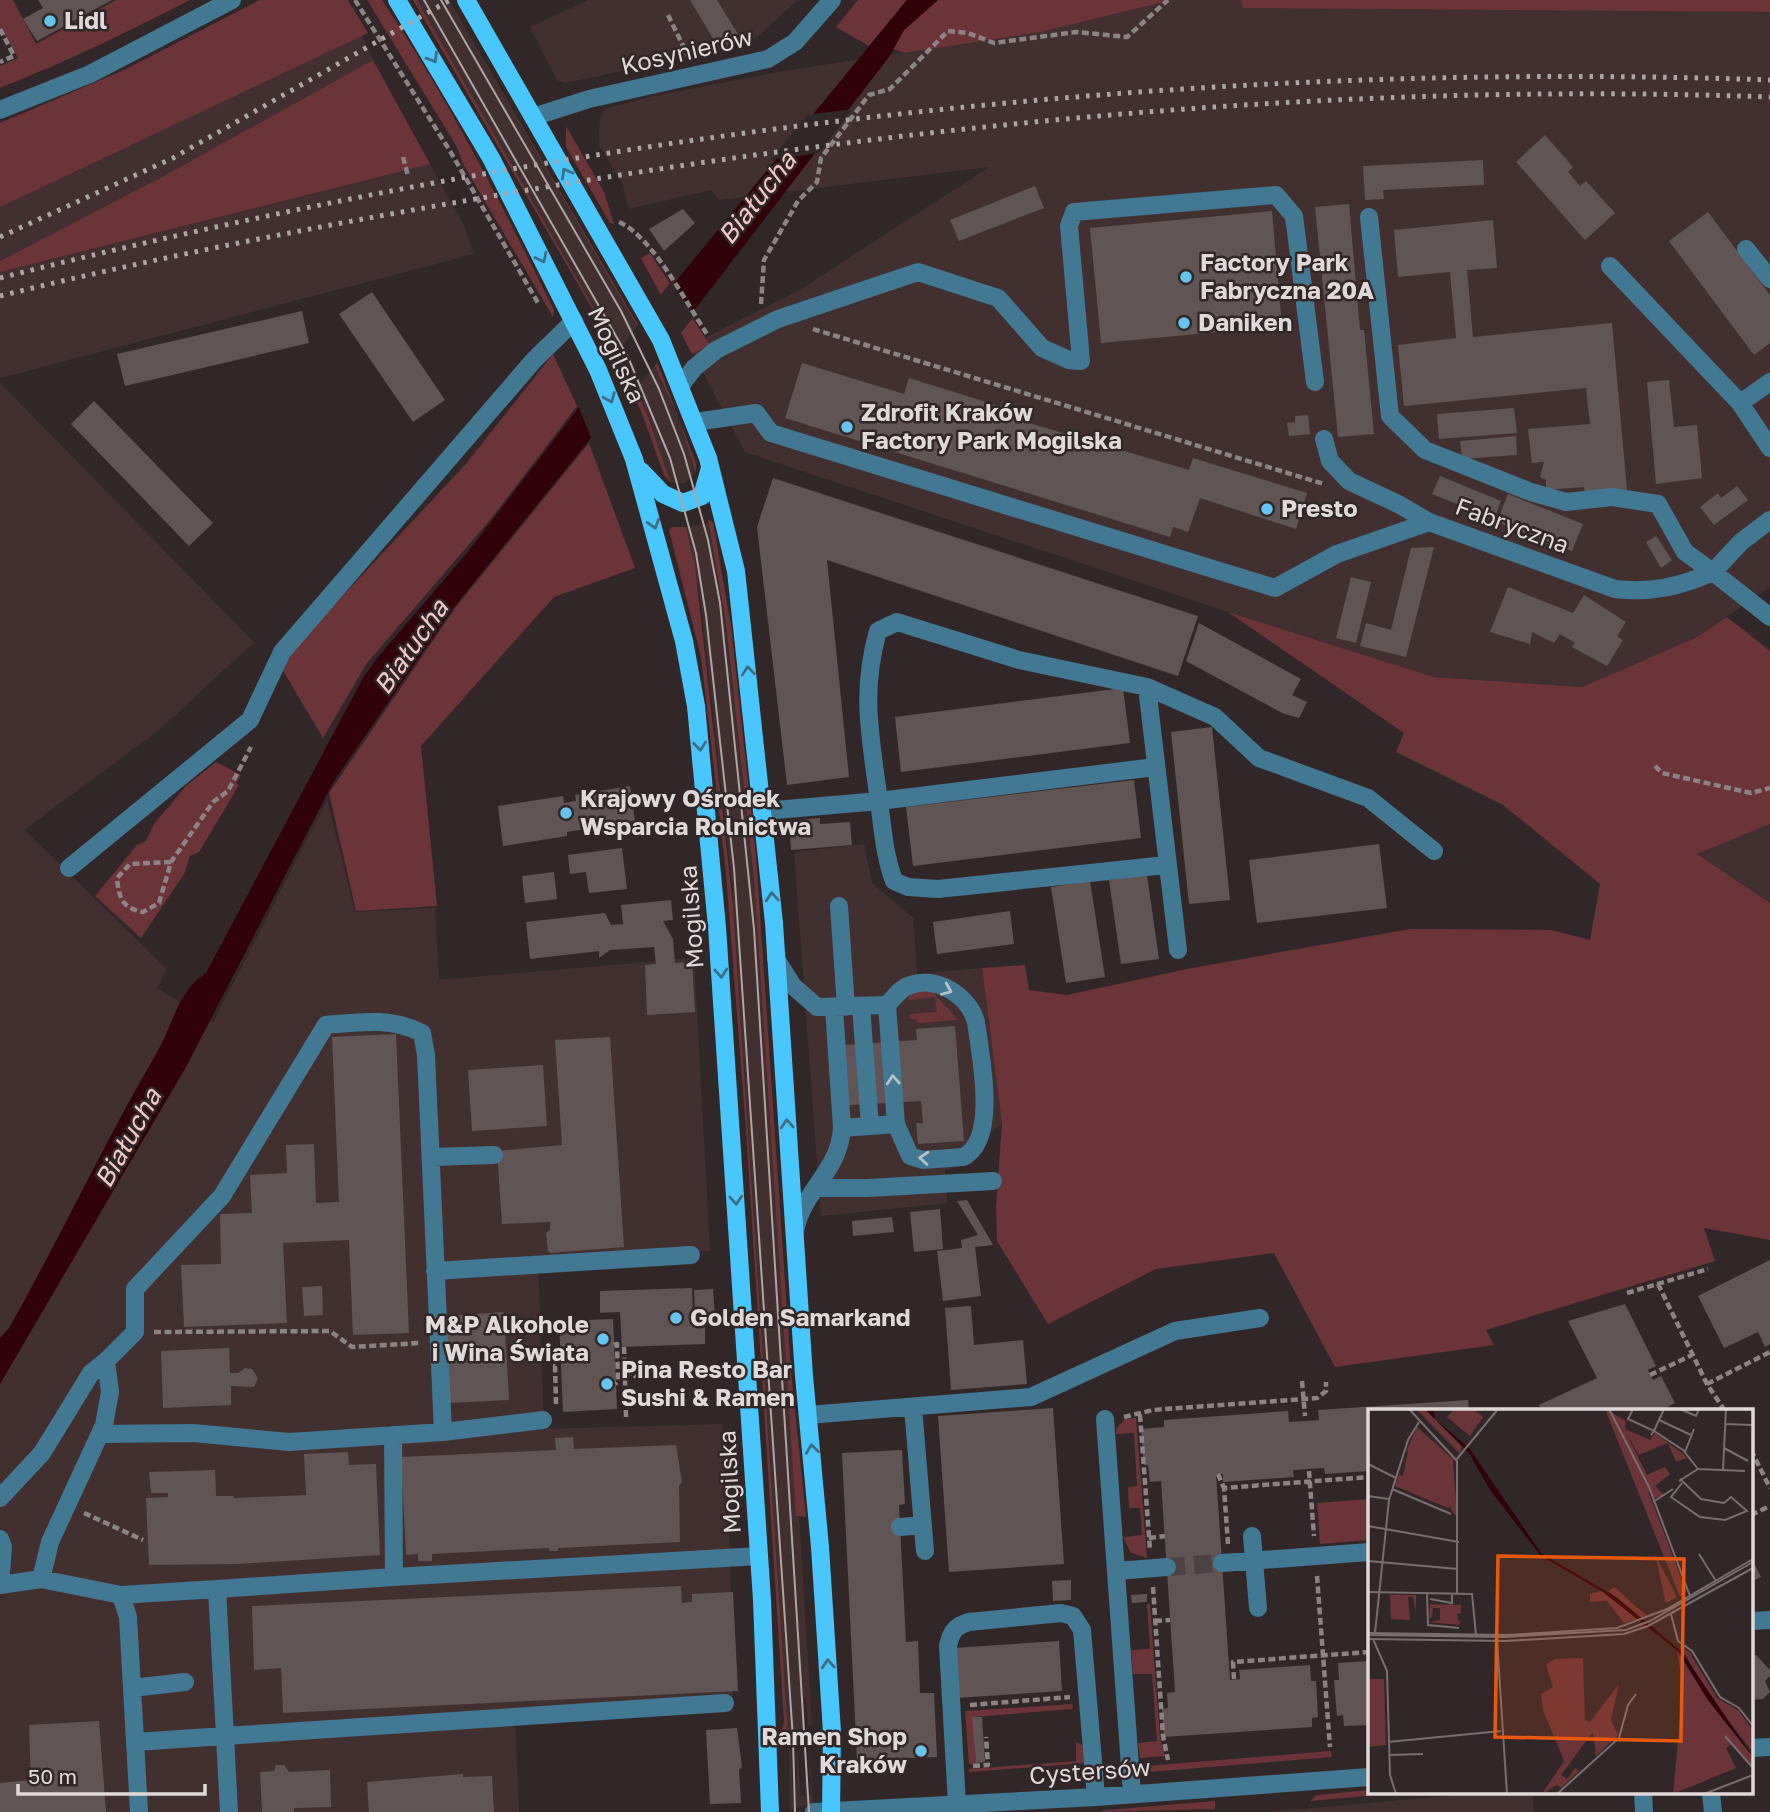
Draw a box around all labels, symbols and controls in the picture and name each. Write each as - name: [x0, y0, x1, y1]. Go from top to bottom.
- place label: Lidl: [64, 5, 107, 34]
- marker: Lidl: [42, 13, 58, 29]
- street label: Kosynierów: [618, 21, 755, 80]
- one-way arrow: [425, 51, 438, 64]
- water label: Białucha: [711, 144, 803, 250]
- one-way arrow: [561, 167, 574, 180]
- place label: Factory Park Fabryczna 20A: [1200, 247, 1374, 304]
- one-way arrow: [533, 251, 547, 263]
- marker: Factory Park Fabryczna 20A: [1178, 269, 1194, 285]
- street label: Mogilska: [582, 301, 652, 407]
- place label: Daniken: [1198, 307, 1292, 336]
- marker: Daniken: [1176, 315, 1192, 331]
- one-way arrow: [602, 391, 616, 403]
- place label: Zdrofit Kraków Factory Park Mogilska: [861, 397, 1122, 454]
- marker: Zdrofit Kraków Factory Park Mogilska: [839, 419, 855, 435]
- street label: Fabryczna: [1452, 491, 1573, 559]
- place label: Presto: [1281, 493, 1358, 522]
- marker: Presto: [1259, 501, 1275, 517]
- one-way arrow: [645, 518, 660, 530]
- water label: Białucha: [367, 592, 455, 700]
- one-way arrow: [741, 665, 756, 677]
- one-way arrow: [692, 741, 707, 752]
- place label: Krajowy Ośrodek Wsparcia Rolnictwa: [580, 783, 811, 840]
- marker: Krajowy Ośrodek Wsparcia Rolnictwa: [558, 805, 574, 821]
- street label: Mogilska: [672, 864, 709, 970]
- one-way arrow: [765, 892, 780, 903]
- one-way arrow: [713, 968, 728, 979]
- one-way arrow: [940, 982, 952, 996]
- one-way arrow: [886, 1074, 901, 1085]
- water label: Białucha: [88, 1082, 168, 1193]
- one-way arrow: [780, 1119, 795, 1130]
- one-way arrow: [918, 1151, 929, 1166]
- one-way arrow: [729, 1195, 744, 1206]
- place label: Golden Samarkand: [690, 1302, 911, 1331]
- place label: M&P Alkohole i Wina Świata: [425, 1309, 589, 1366]
- marker: Golden Samarkand: [668, 1310, 684, 1326]
- marker: M&P Alkohole i Wina Świata: [595, 1331, 611, 1347]
- place label: Pina Resto Bar Sushi & Ramen: [621, 1354, 795, 1411]
- marker: Pina Resto Bar Sushi & Ramen: [599, 1376, 615, 1392]
- inset map: [1368, 1409, 1752, 1794]
- street label: Mogilska: [711, 1430, 746, 1535]
- one-way arrow: [804, 1443, 819, 1455]
- one-way arrow: [820, 1658, 835, 1669]
- place label: Ramen Shop Kraków: [761, 1721, 907, 1778]
- marker: Ramen Shop Kraków: [913, 1743, 929, 1759]
- scale bar: [18, 1752, 205, 1796]
- street label: Cystersów: [1028, 1752, 1152, 1789]
- text: 50 m: [28, 1763, 77, 1789]

